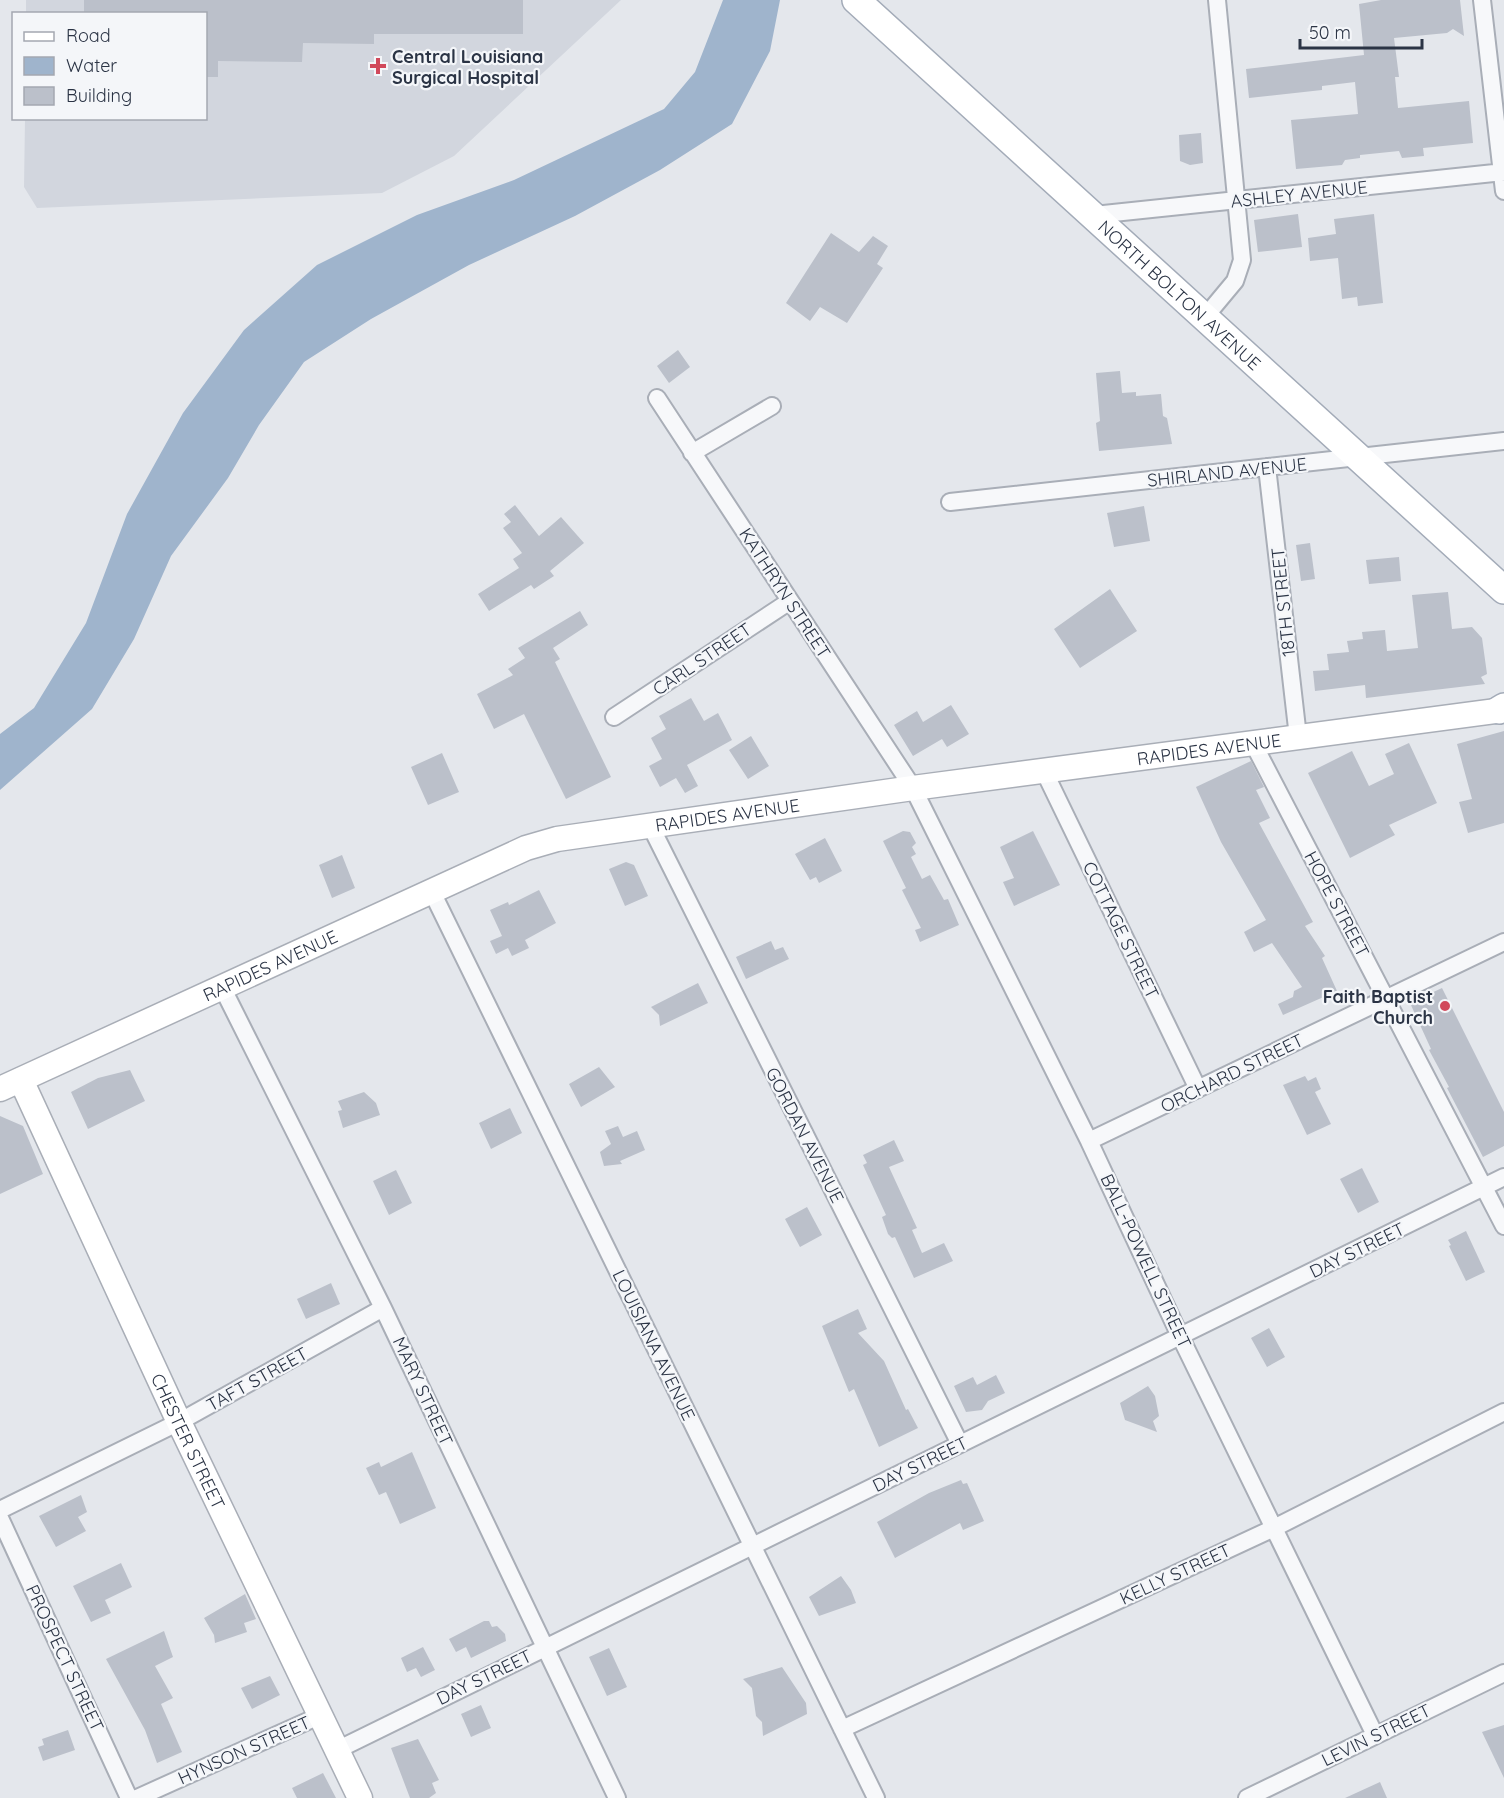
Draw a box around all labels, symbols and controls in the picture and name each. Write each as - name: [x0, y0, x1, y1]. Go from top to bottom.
- legend: [12, 12, 207, 120]
- scale bar: [1300, 12, 1422, 50]
- text: 50 m: [1309, 21, 1351, 44]
- text: Road: [66, 24, 111, 47]
- place label: Central Louisiana Surgical Hospital: [392, 45, 543, 89]
- text: Water: [66, 54, 117, 77]
- marker: Central Louisiana Surgical Hospital: [369, 57, 387, 75]
- text: Building: [66, 84, 132, 107]
- street label: ASHLEY AVENUE: [1229, 175, 1369, 213]
- street label: NORTH BOLTON AVENUE: [1094, 215, 1266, 375]
- street label: SHIRLAND AVENUE: [1146, 452, 1308, 492]
- street label: KATHRYN STREET: [734, 523, 836, 663]
- street label: 18TH STREET: [1266, 546, 1300, 658]
- street label: CARL STREET: [648, 617, 756, 700]
- street label: RAPIDES AVENUE: [1135, 728, 1283, 770]
- street label: RAPIDES AVENUE: [654, 793, 801, 836]
- street label: HOPE STREET: [1299, 847, 1375, 961]
- street label: COTTAGE STREET: [1078, 857, 1164, 1003]
- street label: RAPIDES AVENUE: [199, 925, 341, 1006]
- place label: Faith Baptist Church: [1323, 985, 1433, 1029]
- marker: Faith Baptist Church: [1438, 999, 1452, 1013]
- street label: ORCHARD STREET: [1157, 1028, 1307, 1118]
- street label: GORDAN AVENUE: [761, 1063, 849, 1207]
- street label: BALL-POWELL STREET: [1095, 1170, 1197, 1352]
- street label: DAY STREET: [1306, 1217, 1408, 1283]
- street label: LOUISIANA AVENUE: [608, 1266, 700, 1424]
- street label: MARY STREET: [388, 1333, 458, 1449]
- street label: TAFT STREET: [202, 1342, 312, 1416]
- street label: CHESTER STREET: [147, 1369, 231, 1513]
- street label: DAY STREET: [869, 1431, 971, 1497]
- street label: KELLY STREET: [1116, 1538, 1234, 1610]
- street label: PROSPECT STREET: [21, 1581, 109, 1735]
- street label: DAY STREET: [433, 1644, 535, 1710]
- street label: LEVIN STREET: [1318, 1699, 1434, 1771]
- street label: HYNSON STREET: [174, 1710, 314, 1789]

